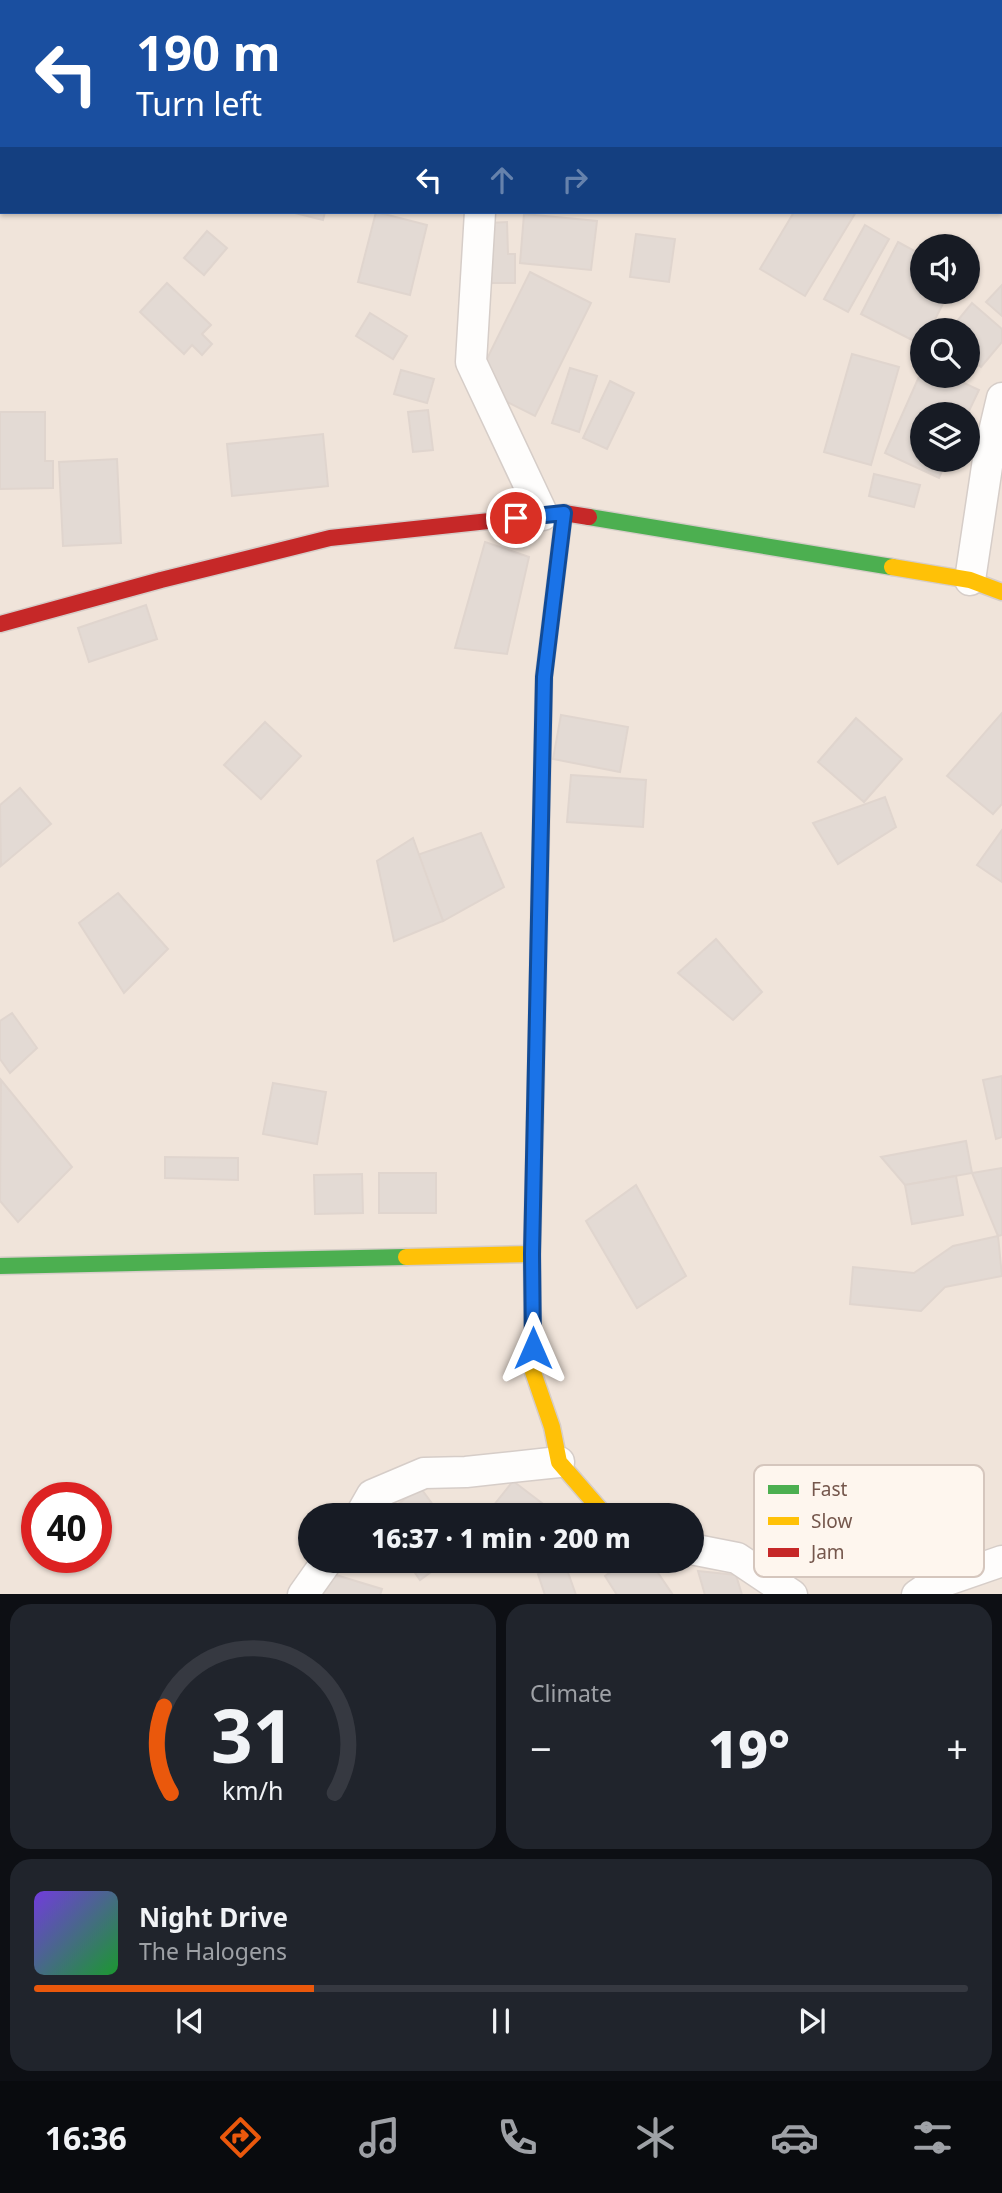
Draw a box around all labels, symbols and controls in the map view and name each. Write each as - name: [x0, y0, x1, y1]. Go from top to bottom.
- text: 190 m: [136, 19, 281, 85]
- icon: left: [21, 28, 112, 119]
- text: Turn left: [136, 82, 262, 125]
- icon: left: [410, 161, 448, 199]
- icon: ahead: [483, 161, 521, 199]
- icon: right: [556, 161, 594, 199]
- map controls: [910, 234, 980, 472]
- button: sound: [910, 234, 980, 304]
- button: search: [910, 318, 980, 388]
- button: layers: [910, 402, 980, 472]
- pin: [486, 488, 546, 548]
- icon: arrive: [497, 499, 535, 537]
- position arrow: [496, 1311, 570, 1385]
- legend: [754, 1465, 984, 1577]
- text: Fast: [811, 1476, 848, 1502]
- speed limit sign: 40: [21, 1482, 112, 1573]
- text: Slow: [811, 1508, 852, 1534]
- text: 16:37 · 1 min · 200 m: [371, 1520, 631, 1556]
- text: Jam: [809, 1539, 845, 1565]
- text: Climate: [530, 1677, 612, 1709]
- text: 31: [211, 1685, 295, 1784]
- text: 19°: [708, 1712, 790, 1783]
- text: −: [530, 1722, 552, 1774]
- text: +: [946, 1722, 968, 1774]
- text: km/h: [222, 1772, 284, 1806]
- text: Night Drive: [139, 1899, 288, 1935]
- text: The Halogens: [139, 1935, 287, 1967]
- icon: previous: [171, 2002, 209, 2040]
- icon: pause: [482, 2002, 520, 2040]
- icon: next: [793, 2002, 831, 2040]
- icon: directions: [216, 2113, 265, 2162]
- icon: music: [355, 2113, 404, 2162]
- icon: phone: [493, 2113, 542, 2162]
- icon: climate: [631, 2113, 680, 2162]
- icon: car: [770, 2113, 819, 2162]
- icon: filters: [908, 2113, 957, 2162]
- text: 16:36: [45, 2116, 127, 2159]

